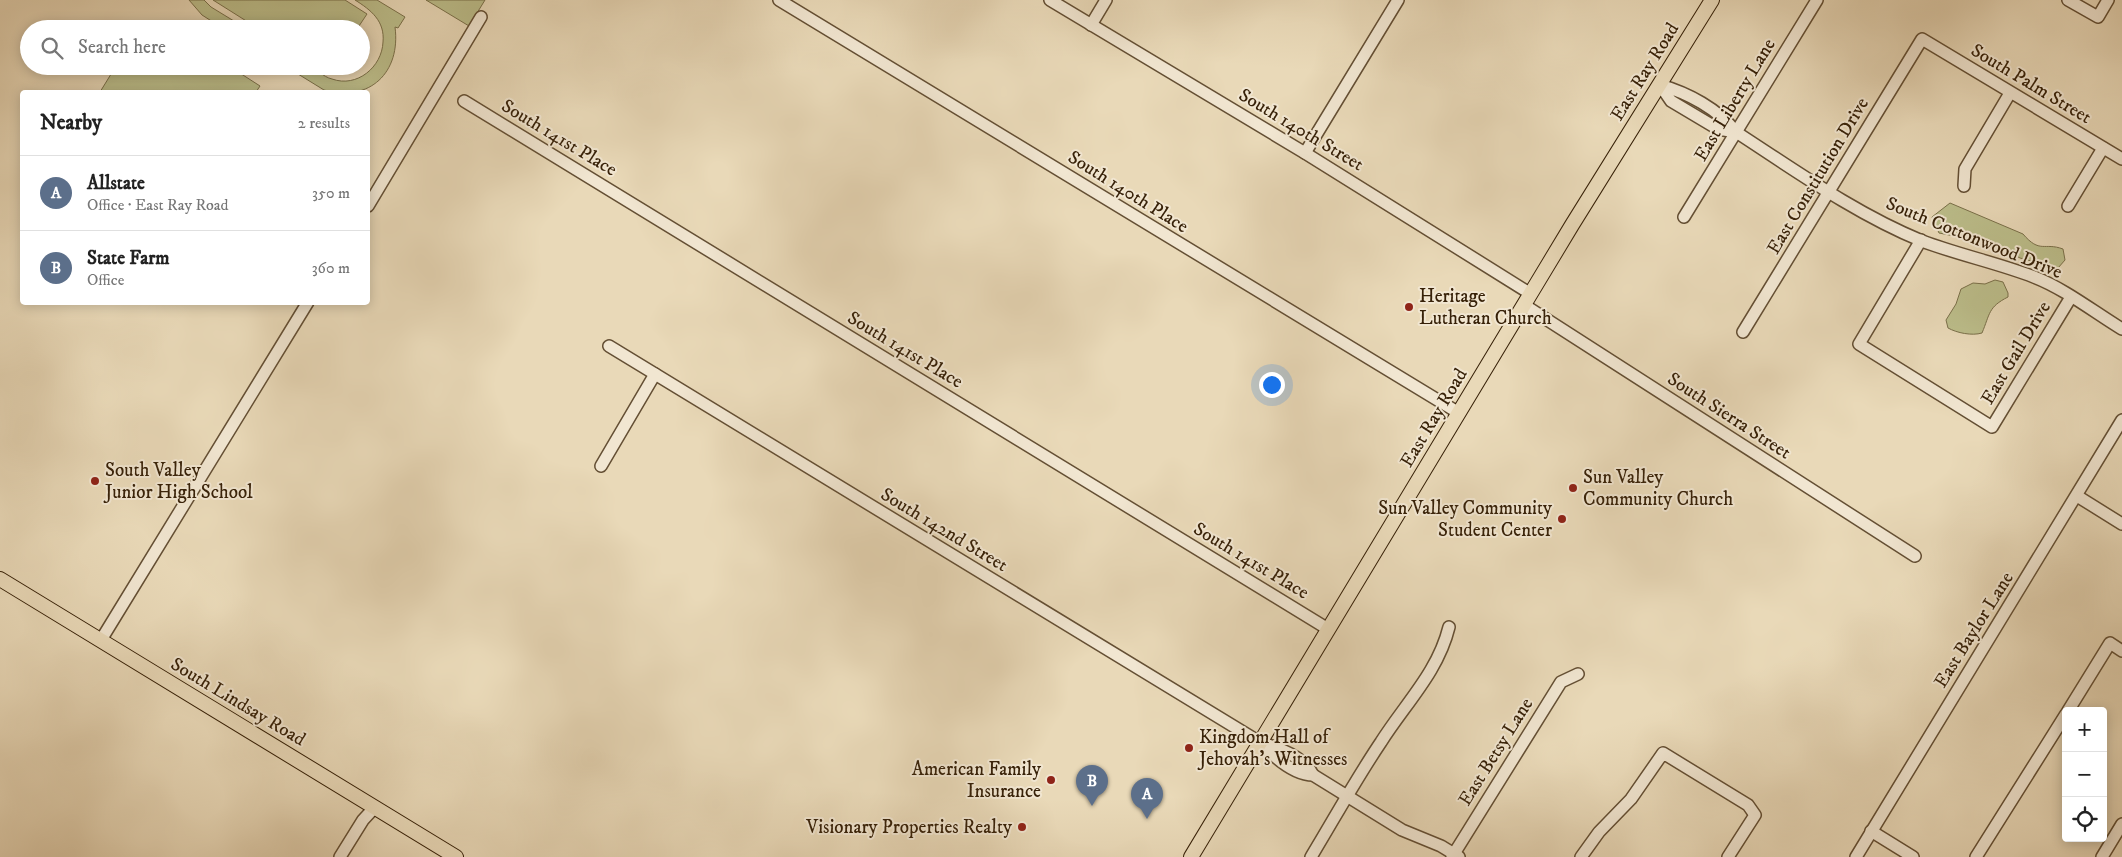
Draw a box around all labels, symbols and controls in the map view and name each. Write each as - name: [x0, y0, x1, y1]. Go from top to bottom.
- street label: East Ray Road: [1606, 18, 1684, 125]
- search box: [20, 20, 370, 75]
- icon: search: [38, 34, 66, 62]
- street label: East Liberty Lane: [1689, 34, 1781, 166]
- text: Search here: [78, 36, 166, 59]
- street label: South Palm Street: [1967, 39, 2095, 129]
- street label: South 140th Street: [1234, 84, 1368, 176]
- street label: East Constitution Drive: [1762, 93, 1874, 259]
- street label: South 141st Place: [497, 94, 621, 182]
- text: Nearby: [40, 110, 102, 136]
- text: 2 results: [298, 113, 350, 133]
- street label: South 140th Place: [1064, 146, 1193, 238]
- text: Allstate: [87, 172, 145, 195]
- text: A: [51, 183, 61, 203]
- text: 350 m: [312, 183, 350, 203]
- street label: South Cottonwood Drive: [1882, 192, 2066, 284]
- text: Office · East Ray Road: [87, 195, 229, 215]
- text: State Farm: [87, 247, 170, 270]
- text: B: [51, 258, 61, 278]
- text: 360 m: [312, 258, 350, 278]
- text: Office: [87, 270, 124, 290]
- place label: Heritage Lutheran Church: [1419, 285, 1552, 330]
- street label: East Gail Drive: [1976, 297, 2056, 409]
- marker: Heritage Lutheran Church: [1403, 301, 1415, 313]
- street label: South 141st Place: [843, 306, 967, 394]
- street label: East Ray Road: [1396, 364, 1473, 472]
- street label: South Sierra Street: [1663, 368, 1795, 464]
- your location: [1259, 372, 1285, 398]
- place label: South Valley Junior High School: [103, 459, 253, 504]
- place label: Sun Valley Community Church: [1583, 466, 1733, 511]
- marker: South Valley Junior High School: [89, 475, 101, 487]
- marker: Sun Valley Community Church: [1567, 482, 1579, 494]
- street label: South 142nd Street: [876, 483, 1012, 577]
- place label: Sun Valley Community Student Center: [1378, 497, 1553, 542]
- marker: Sun Valley Community Student Center: [1556, 513, 1568, 525]
- street label: South 141st Place: [1189, 517, 1313, 605]
- street label: East Baylor Lane: [1929, 568, 2019, 692]
- street label: South Lindsay Road: [166, 653, 310, 752]
- street label: East Betsy Lane: [1454, 694, 1538, 810]
- map controls: [2062, 707, 2107, 842]
- button: +: [2062, 707, 2107, 752]
- place label: Kingdom Hall of Jehovah's Witnesses: [1197, 726, 1347, 771]
- marker: Kingdom Hall of Jehovah's Witnesses: [1183, 742, 1195, 754]
- button: −: [2062, 752, 2107, 797]
- place label: American Family Insurance: [912, 758, 1042, 803]
- pin: B: [1076, 765, 1108, 806]
- marker: American Family Insurance: [1045, 774, 1057, 786]
- pin: A: [1131, 778, 1163, 819]
- button: locate: [2062, 797, 2107, 842]
- place label: Visionary Properties Realty: [805, 816, 1013, 839]
- marker: Visionary Properties Realty: [1016, 821, 1028, 833]

